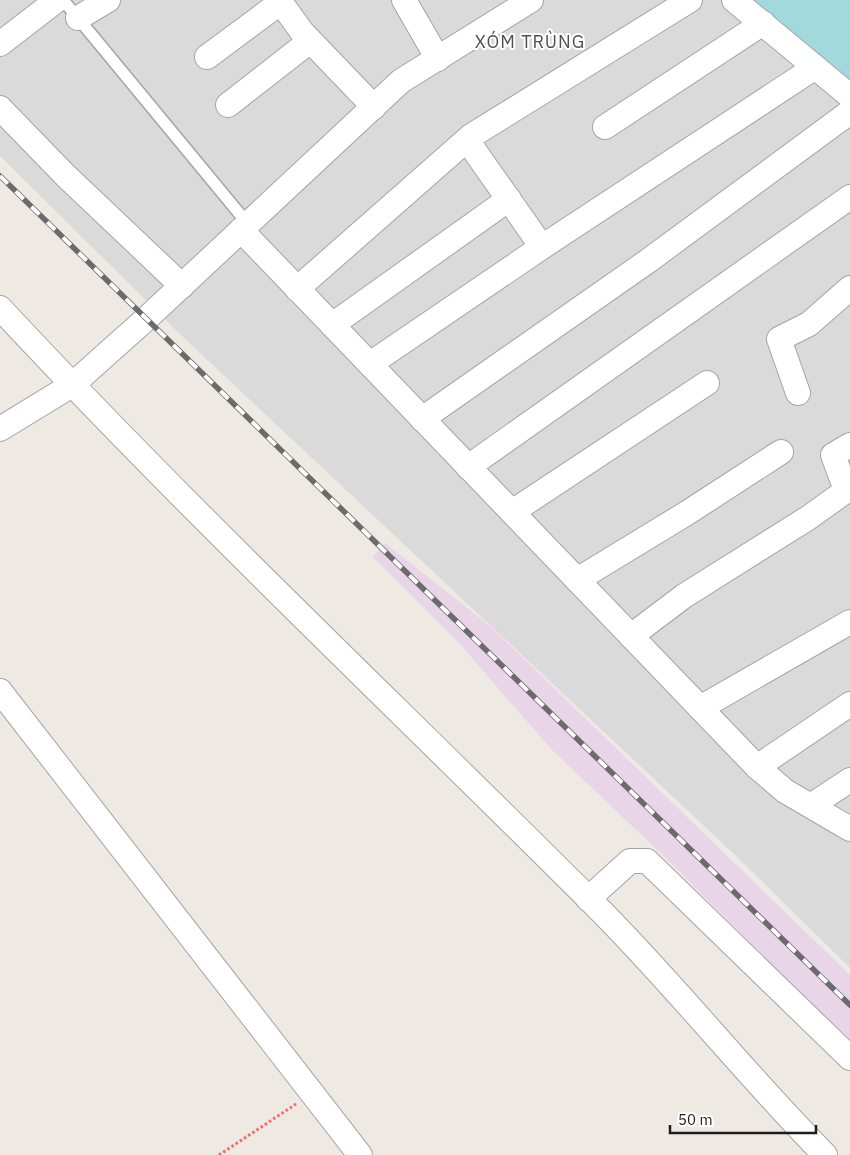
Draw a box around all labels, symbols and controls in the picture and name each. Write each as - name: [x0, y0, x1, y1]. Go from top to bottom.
- district label: XÓM TRÙNG: [475, 30, 585, 53]
- scale bar: [670, 1102, 816, 1134]
- text: 50 m: [678, 1110, 713, 1129]

